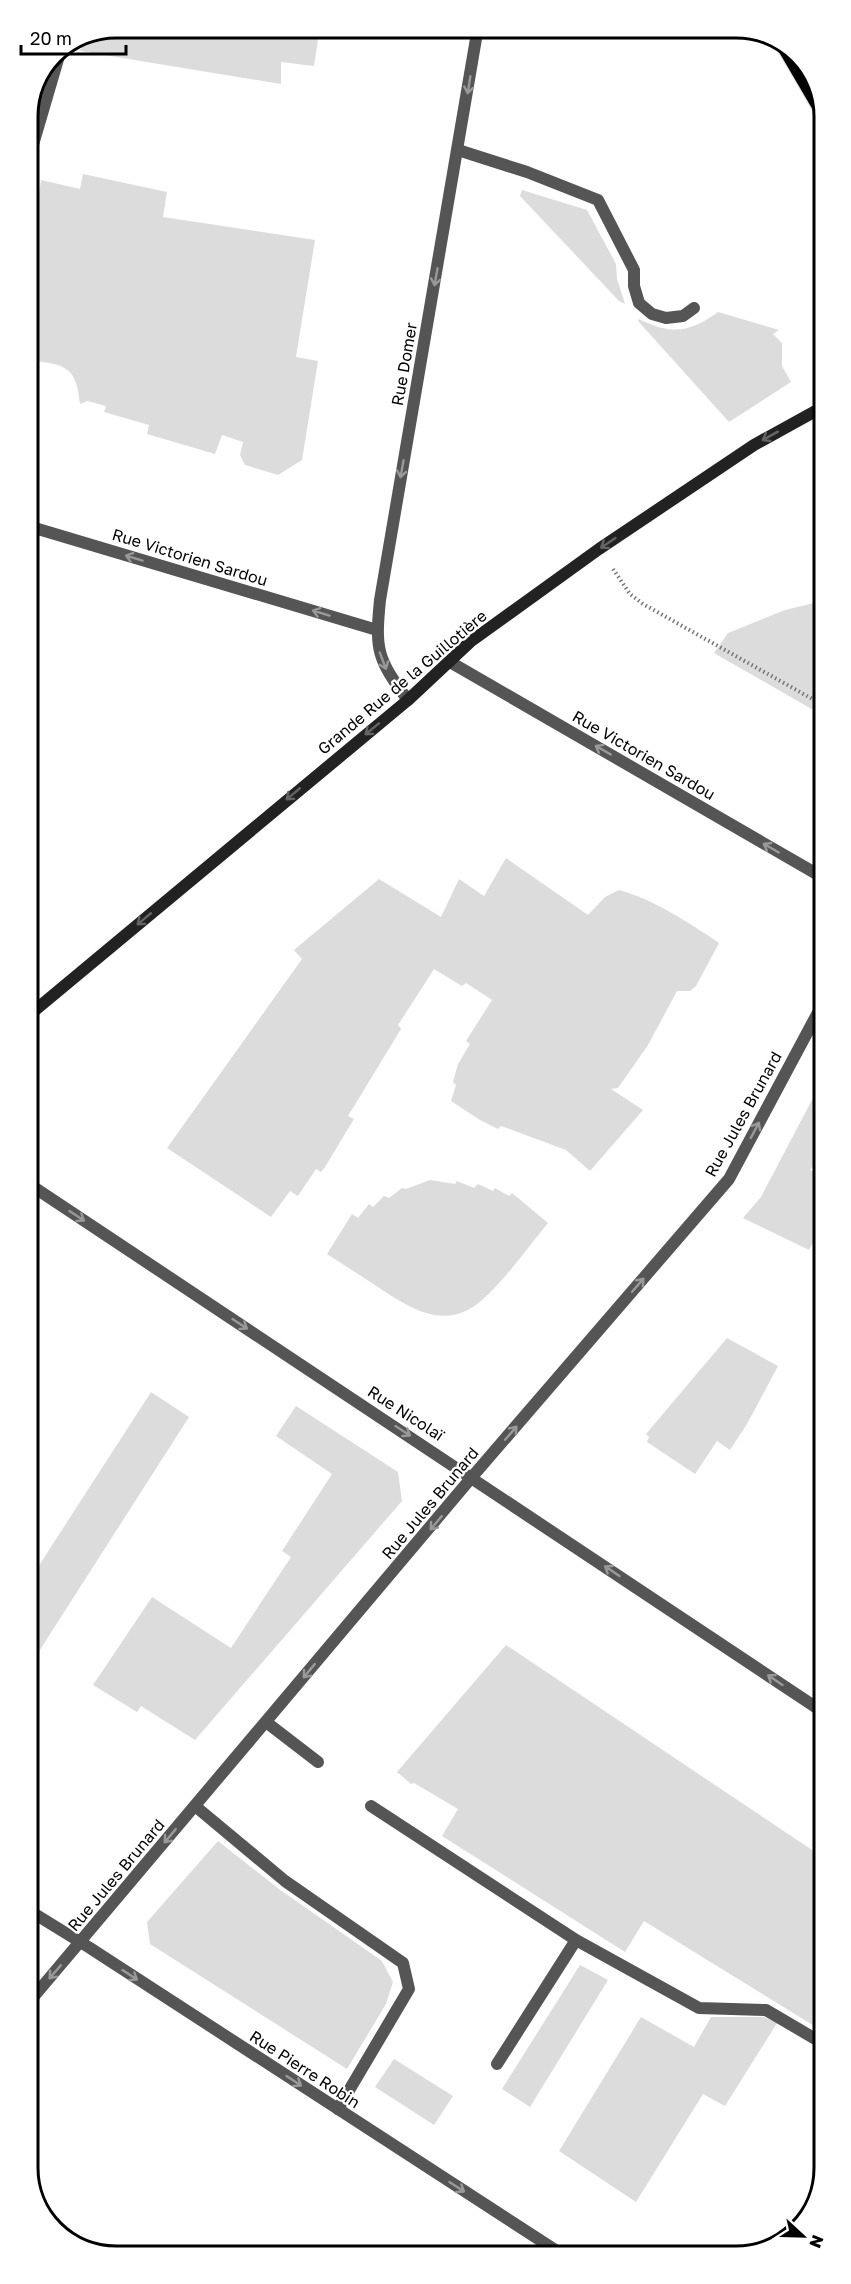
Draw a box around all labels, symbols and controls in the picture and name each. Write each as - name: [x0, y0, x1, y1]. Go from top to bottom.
- scale bar: [21, 18, 126, 56]
- text: 20 m: [30, 27, 72, 49]
- one-way arrow: [463, 74, 474, 94]
- one-way arrow: [430, 267, 441, 286]
- street label: Rue Domer: [387, 321, 421, 407]
- one-way arrow: [762, 430, 779, 442]
- one-way arrow: [397, 459, 408, 478]
- street label: Rue Victorien Sardou: [110, 524, 270, 590]
- one-way arrow: [599, 537, 616, 550]
- one-way arrow: [125, 552, 144, 563]
- street label: Grande Rue de la Guillotière: [313, 605, 491, 759]
- one-way arrow: [312, 607, 331, 618]
- one-way arrow: [378, 651, 389, 670]
- street label: Rue Victorien Sardou: [569, 706, 719, 804]
- one-way arrow: [364, 722, 380, 735]
- one-way arrow: [594, 744, 612, 755]
- one-way arrow: [286, 787, 301, 801]
- one-way arrow: [763, 841, 780, 853]
- one-way arrow: [136, 913, 152, 926]
- street label: Rue Jules Brunard: [700, 1048, 786, 1180]
- one-way arrow: [749, 1122, 761, 1139]
- one-way arrow: [69, 1210, 85, 1222]
- one-way arrow: [631, 1277, 644, 1293]
- one-way arrow: [231, 1318, 248, 1330]
- street label: Rue Nicolaï: [364, 1381, 448, 1445]
- one-way arrow: [394, 1425, 411, 1437]
- one-way arrow: [504, 1426, 518, 1441]
- street label: Rue Jules Brunard: [377, 1443, 483, 1563]
- one-way arrow: [429, 1515, 442, 1531]
- one-way arrow: [604, 1565, 621, 1578]
- one-way arrow: [303, 1663, 316, 1679]
- one-way arrow: [767, 1674, 783, 1686]
- street label: Rue Jules Brunard: [63, 1815, 169, 1935]
- one-way arrow: [163, 1828, 177, 1843]
- one-way arrow: [48, 1964, 62, 1979]
- one-way arrow: [121, 1969, 138, 1981]
- street label: Rue Pierre Robin: [246, 2026, 364, 2112]
- one-way arrow: [285, 2074, 302, 2087]
- one-way arrow: [449, 2180, 466, 2193]
- north arrow: [773, 2206, 833, 2266]
- text: N: [805, 2232, 828, 2251]

